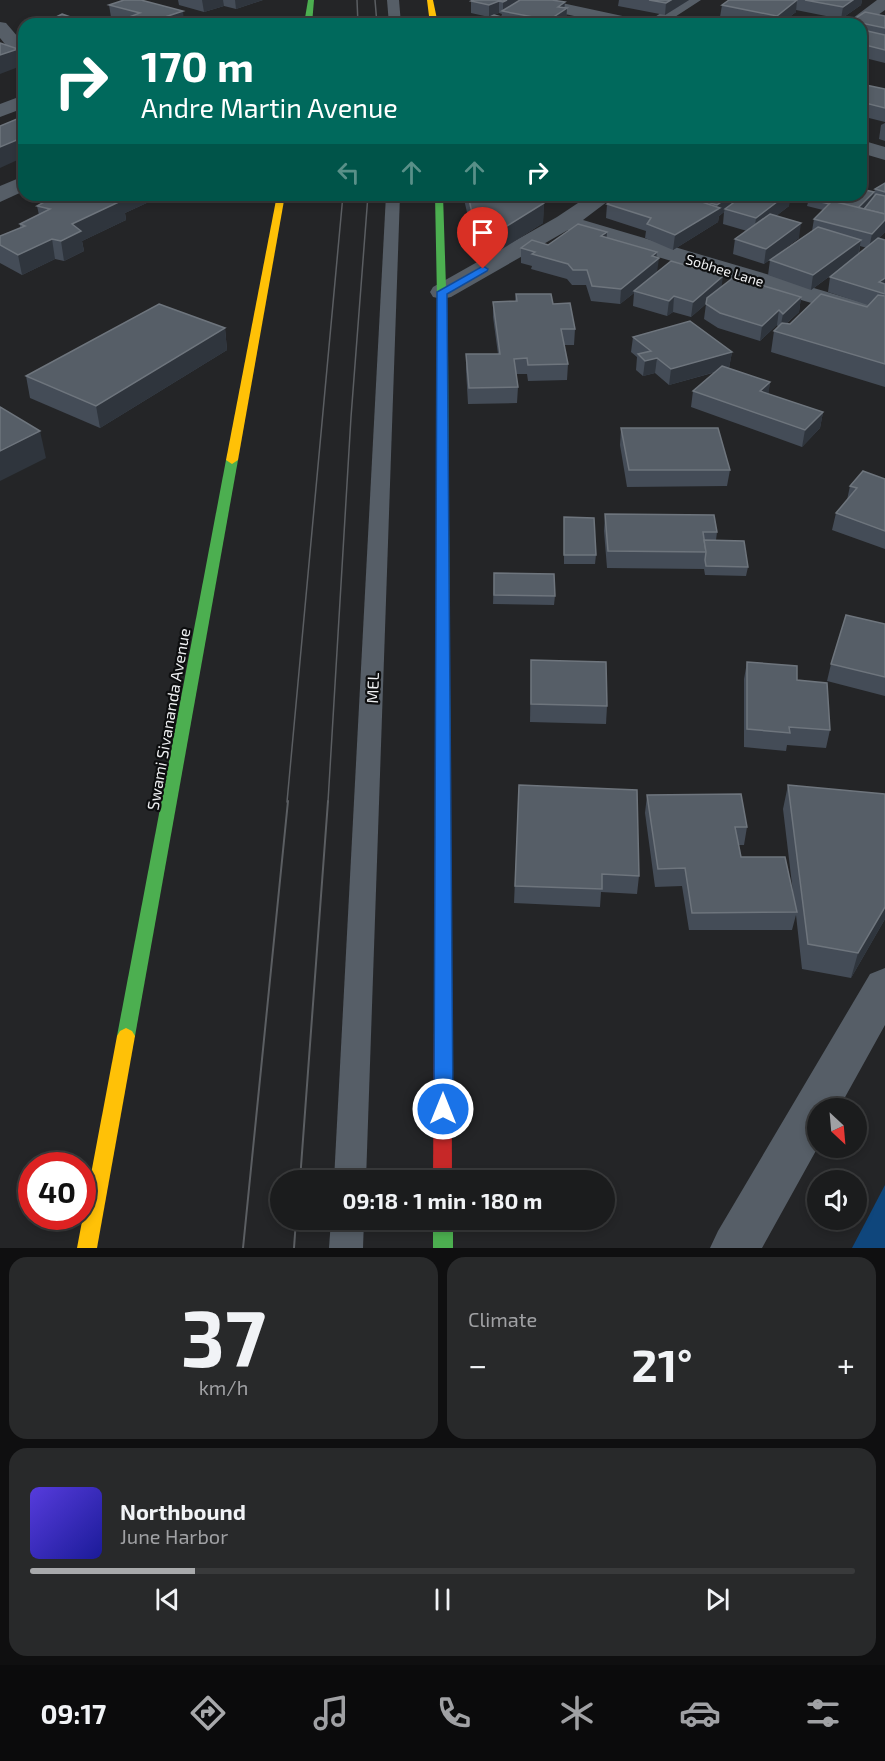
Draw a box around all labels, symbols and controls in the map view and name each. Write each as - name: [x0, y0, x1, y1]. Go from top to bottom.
- text: 170 m: [141, 40, 254, 90]
- icon: right: [42, 42, 120, 120]
- text: Andre Martin Avenue: [141, 91, 398, 123]
- icon: left: [332, 156, 365, 189]
- icon: ahead: [395, 156, 428, 189]
- icon: ahead: [458, 156, 491, 189]
- icon: right: [521, 156, 554, 189]
- pin: [457, 207, 508, 269]
- icon: arrive: [466, 216, 499, 249]
- street label: Sobhee Lane: [684, 250, 766, 290]
- street label: Swami Sivananda Avenue: [143, 626, 193, 812]
- street label: MEL: [362, 672, 382, 704]
- position arrow: [411, 1077, 475, 1141]
- north arrow: [807, 1098, 867, 1158]
- map controls: [807, 1098, 867, 1230]
- speed limit sign: 40: [18, 1152, 96, 1230]
- button: sound: [807, 1170, 867, 1230]
- text: 09:18 · 1 min · 180 m: [343, 1187, 542, 1213]
- text: 37: [181, 1289, 266, 1383]
- text: Climate: [468, 1307, 537, 1331]
- text: 21°: [632, 1337, 693, 1391]
- text: −: [468, 1344, 487, 1384]
- text: +: [837, 1344, 855, 1384]
- text: km/h: [199, 1375, 248, 1399]
- text: Northbound: [120, 1498, 246, 1524]
- text: June Harbor: [120, 1524, 228, 1548]
- icon: previous: [151, 1583, 184, 1616]
- icon: pause: [426, 1583, 459, 1616]
- icon: next: [701, 1583, 734, 1616]
- icon: directions: [187, 1692, 229, 1734]
- icon: music: [310, 1692, 352, 1734]
- icon: phone: [433, 1692, 475, 1734]
- icon: climate: [556, 1692, 598, 1734]
- icon: car: [679, 1692, 721, 1734]
- icon: filters: [802, 1692, 844, 1734]
- text: 09:17: [41, 1697, 106, 1729]

